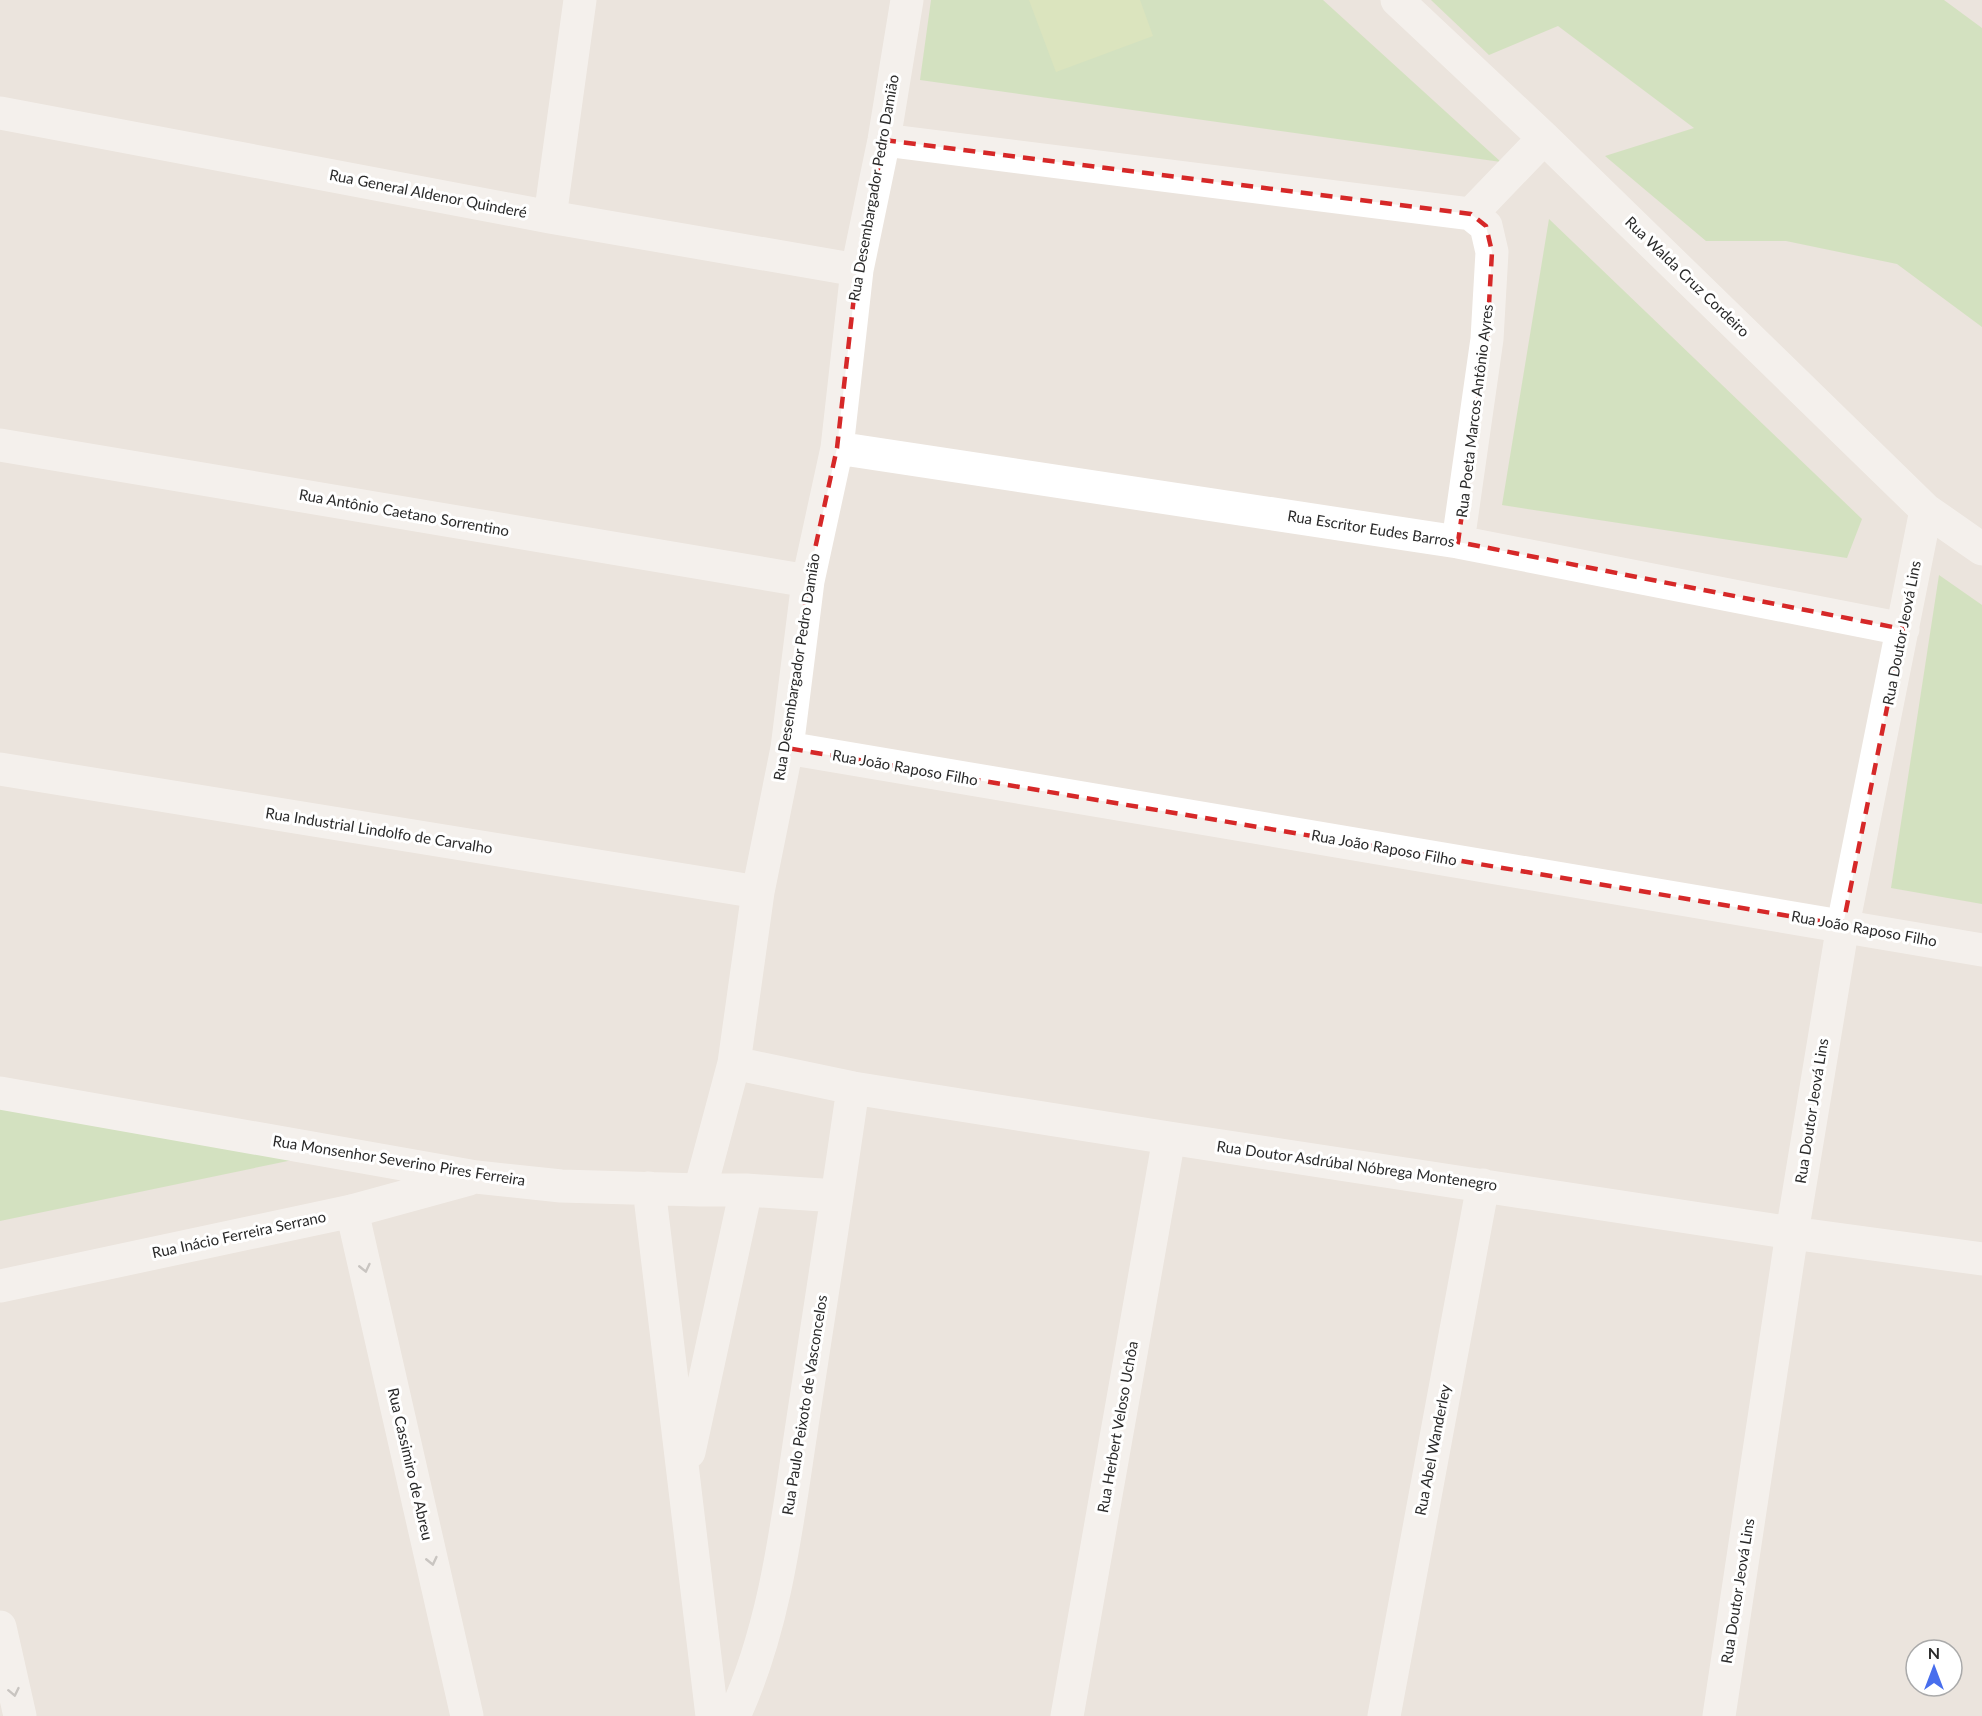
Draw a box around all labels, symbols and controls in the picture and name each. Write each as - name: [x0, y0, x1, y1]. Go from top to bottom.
- street label: Rua Desembargador Pedro Damião: [844, 73, 902, 303]
- street label: Rua General Aldenor Quinderé: [328, 165, 529, 221]
- street label: Rua Walda Cruz Cordeiro: [1622, 212, 1753, 340]
- street label: Rua Poeta Marcos Antônio Ayres: [1452, 303, 1496, 519]
- street label: Rua Antônio Caetano Sorrentino: [298, 485, 511, 539]
- street label: Rua Escritor Eudes Barros: [1286, 506, 1456, 550]
- street label: Rua Desembargador Pedro Damião: [769, 552, 823, 782]
- street label: Rua Doutor Jeová Lins: [1878, 559, 1924, 706]
- street label: Rua João Raposo Filho: [831, 745, 979, 789]
- street label: Rua Industrial Lindolfo de Carvalho: [264, 803, 494, 857]
- street label: Rua João Raposo Filho: [1310, 825, 1458, 869]
- street label: Rua João Raposo Filho: [1790, 906, 1938, 950]
- street label: Rua Doutor Jeová Lins: [1791, 1037, 1831, 1185]
- street label: Rua Monsenhor Severino Pires Ferreira: [271, 1131, 527, 1189]
- street label: Rua Doutor Asdrúbal Nóbrega Montenegro: [1216, 1136, 1499, 1194]
- street label: Rua Inácio Ferreira Serrano: [150, 1207, 327, 1261]
- one-way arrow: [358, 1263, 371, 1273]
- street label: Rua Paulo Peixoto de Vasconcelos: [778, 1294, 830, 1516]
- street label: Rua Herbert Veloso Uchôa: [1093, 1340, 1141, 1514]
- street label: Rua Abel Wanderley: [1410, 1382, 1454, 1517]
- street label: Rua Cassimiro de Abreu: [385, 1386, 437, 1542]
- street label: Rua Doutor Jeová Lins: [1717, 1517, 1757, 1665]
- one-way arrow: [424, 1556, 437, 1566]
- north arrow: [1904, 1638, 1964, 1698]
- text: N: [1928, 1643, 1940, 1662]
- one-way arrow: [7, 1687, 20, 1697]

